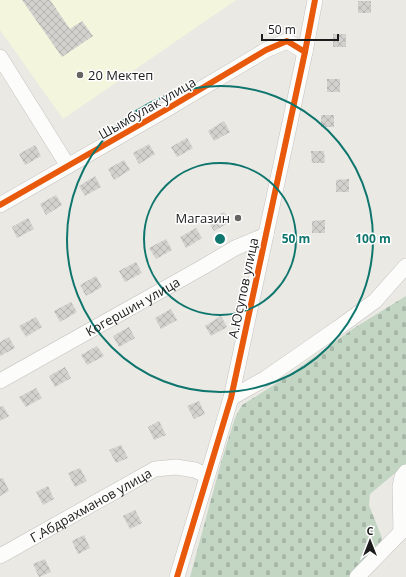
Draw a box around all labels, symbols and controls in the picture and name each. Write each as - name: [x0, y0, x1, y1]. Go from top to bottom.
- scale bar: [262, 16, 338, 42]
- text: 50 m: [268, 21, 296, 38]
- place label: 20 Мектеп: [88, 66, 153, 84]
- marker: 20 Мектеп: [75, 70, 85, 80]
- street label: Шымбулак улица: [95, 73, 199, 143]
- place label: Магазин: [175, 209, 230, 227]
- marker: Магазин: [233, 213, 243, 223]
- text: 50 m: [282, 230, 310, 247]
- text: 100 m: [355, 230, 391, 247]
- centre of rings: [213, 232, 227, 246]
- street label: А.Юсупов улица: [224, 236, 262, 340]
- street label: Когершин улица: [82, 273, 183, 340]
- street label: Г.Абдрахманов улица: [27, 464, 155, 546]
- north arrow: [350, 521, 390, 561]
- text: С: [366, 523, 374, 538]

